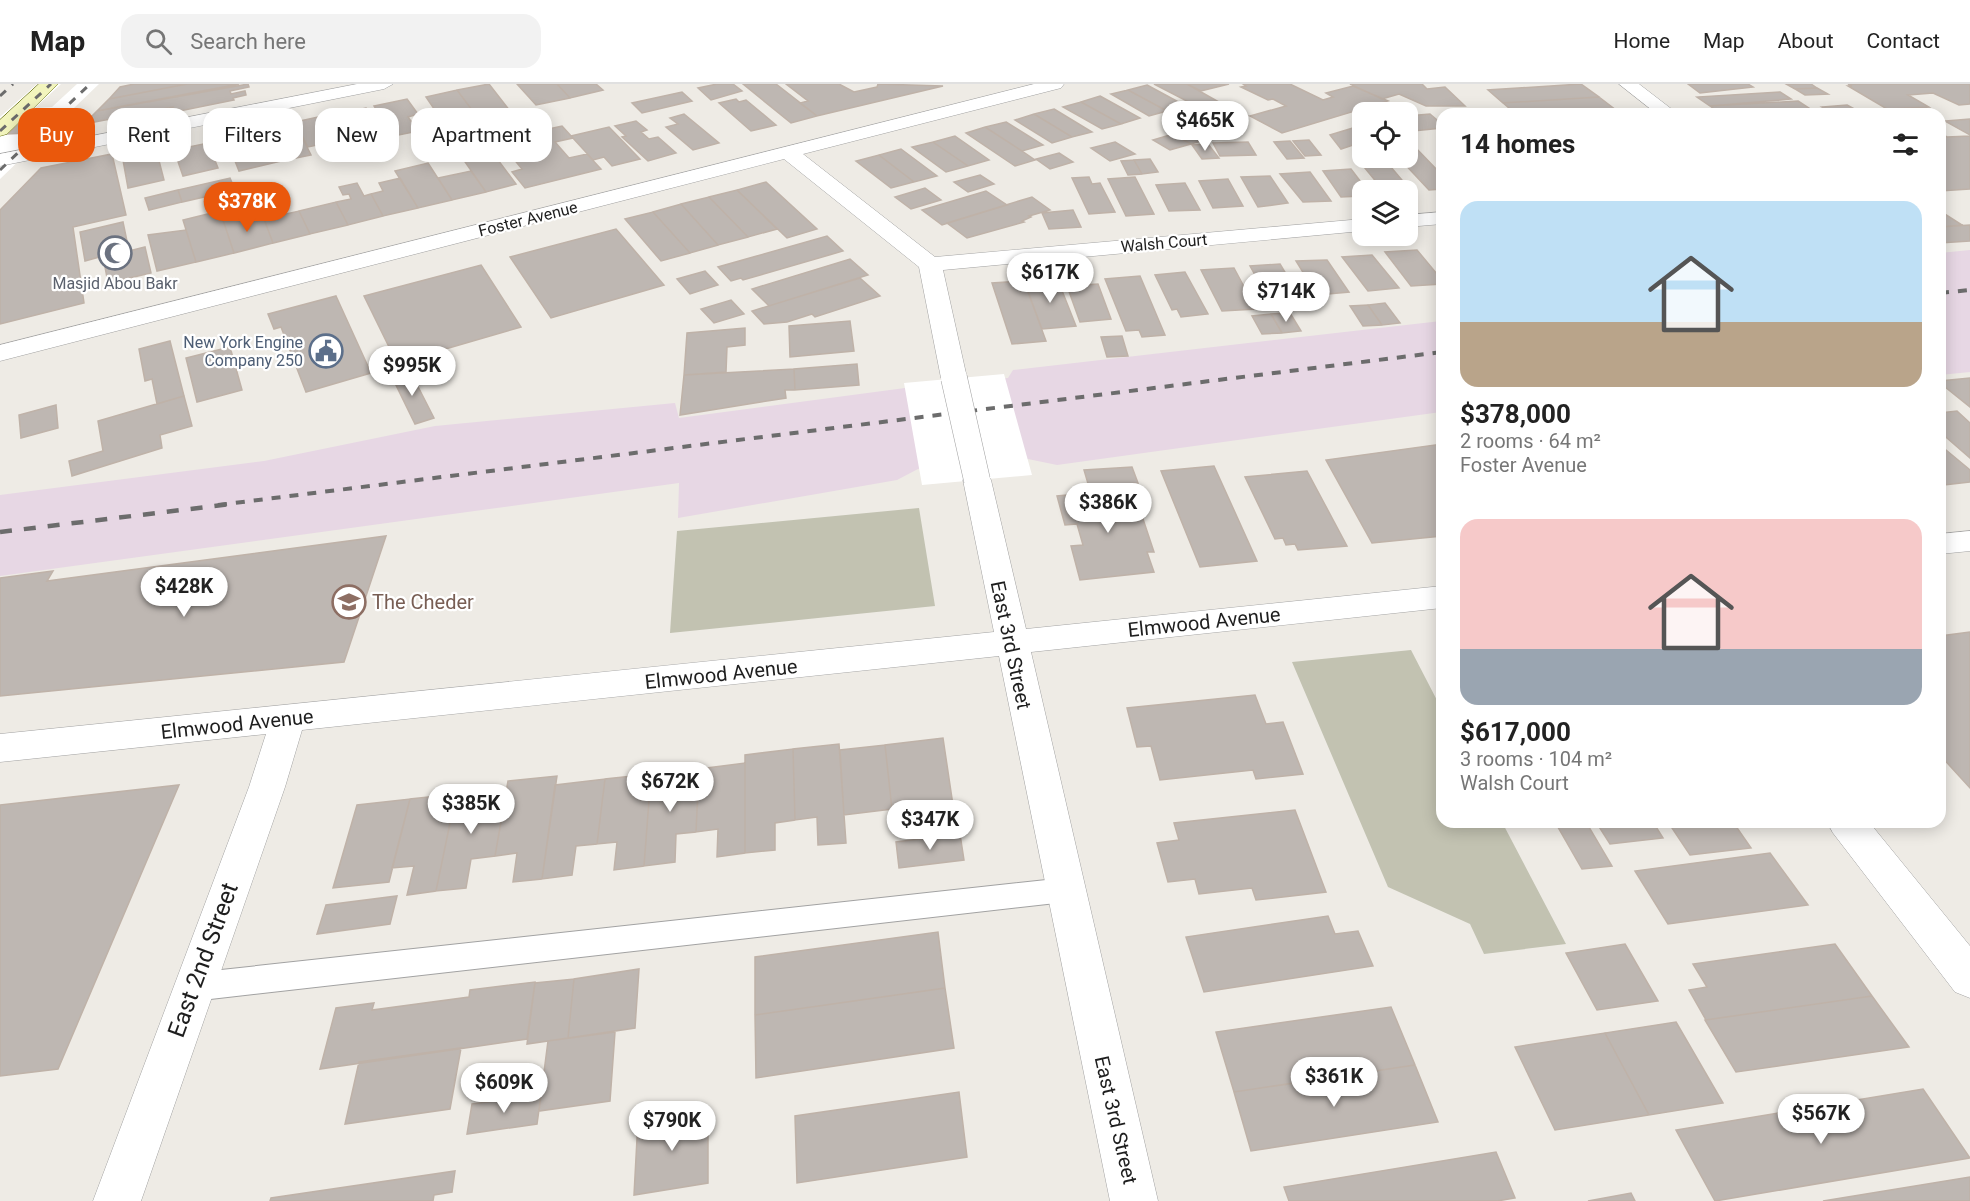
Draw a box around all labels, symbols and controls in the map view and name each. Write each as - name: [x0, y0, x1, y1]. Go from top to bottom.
- search box: [121, 14, 541, 68]
- text: Map: [30, 25, 85, 58]
- icon: search: [142, 25, 175, 58]
- text: Search here: [190, 29, 306, 54]
- text: Home: [1614, 29, 1670, 53]
- text: Map: [1703, 29, 1745, 53]
- text: About: [1778, 29, 1834, 53]
- text: Contact: [1867, 29, 1940, 53]
- pin: $465K: [1163, 101, 1247, 152]
- map controls: [1352, 102, 1418, 246]
- button: locate: [1352, 102, 1418, 168]
- chip: Buy: [18, 108, 95, 162]
- chip: Rent: [107, 108, 191, 162]
- chip: Filters: [203, 108, 303, 162]
- chip: New: [315, 108, 399, 162]
- chip: Apartment: [411, 108, 552, 162]
- text: $465K: [1176, 108, 1234, 132]
- icon: filters: [1889, 128, 1922, 161]
- text: 14 homes: [1460, 129, 1575, 159]
- button: layers: [1352, 180, 1418, 246]
- pin: $378K: [205, 182, 289, 233]
- text: $378K: [218, 189, 276, 213]
- street label: Foster Avenue: [476, 198, 580, 240]
- street label: Walsh Court: [1120, 230, 1208, 256]
- mosque icon: Masjid Abou Bakr: [97, 235, 133, 271]
- icon: home: [1637, 240, 1745, 348]
- pin: $617K: [1008, 253, 1092, 304]
- text: $617K: [1021, 260, 1079, 284]
- pin: $714K: [1244, 272, 1328, 323]
- place label: Masjid Abou Bakr: [52, 274, 178, 293]
- text: $714K: [1257, 279, 1315, 303]
- place label: New York Engine Company 250: [183, 333, 303, 370]
- public building icon: New York Engine Company 250: [308, 333, 344, 369]
- pin: $995K: [370, 346, 454, 397]
- text: $995K: [383, 353, 441, 377]
- text: $378,000: [1460, 399, 1571, 429]
- text: 2 rooms · 64 m²: [1460, 429, 1601, 453]
- text: Foster Avenue: [1460, 453, 1587, 477]
- pin: $386K: [1066, 483, 1150, 534]
- text: $386K: [1079, 490, 1137, 514]
- icon: home: [1637, 558, 1745, 666]
- pin: $428K: [142, 567, 226, 618]
- text: $428K: [155, 574, 213, 598]
- street label: East 3rd Street: [986, 578, 1036, 712]
- school or university icon: The Cheder: [331, 584, 367, 620]
- place label: The Cheder: [372, 590, 474, 614]
- street label: Elmwood Avenue: [1127, 602, 1281, 642]
- street label: Elmwood Avenue: [644, 654, 798, 694]
- street label: Elmwood Avenue: [160, 704, 314, 744]
- text: $617,000: [1460, 717, 1571, 747]
- text: 3 rooms · 104 m²: [1460, 747, 1612, 771]
- pin: $672K: [628, 762, 712, 813]
- text: $672K: [641, 769, 699, 793]
- text: Walsh Court: [1460, 771, 1569, 795]
- pin: $385K: [429, 784, 513, 835]
- text: $385K: [442, 791, 500, 815]
- pin: $347K: [888, 800, 972, 851]
- text: $347K: [901, 807, 959, 831]
- street label: East 2nd Street: [162, 879, 244, 1041]
- street label: East 3rd Street: [1090, 1054, 1142, 1186]
- pin: $361K: [1292, 1057, 1376, 1108]
- pin: $609K: [462, 1063, 546, 1114]
- text: $361K: [1305, 1064, 1363, 1088]
- text: $609K: [475, 1070, 533, 1094]
- pin: $567K: [1779, 1094, 1863, 1145]
- pin: $790K: [630, 1101, 714, 1152]
- text: $567K: [1792, 1101, 1850, 1125]
- text: $790K: [643, 1108, 701, 1132]

